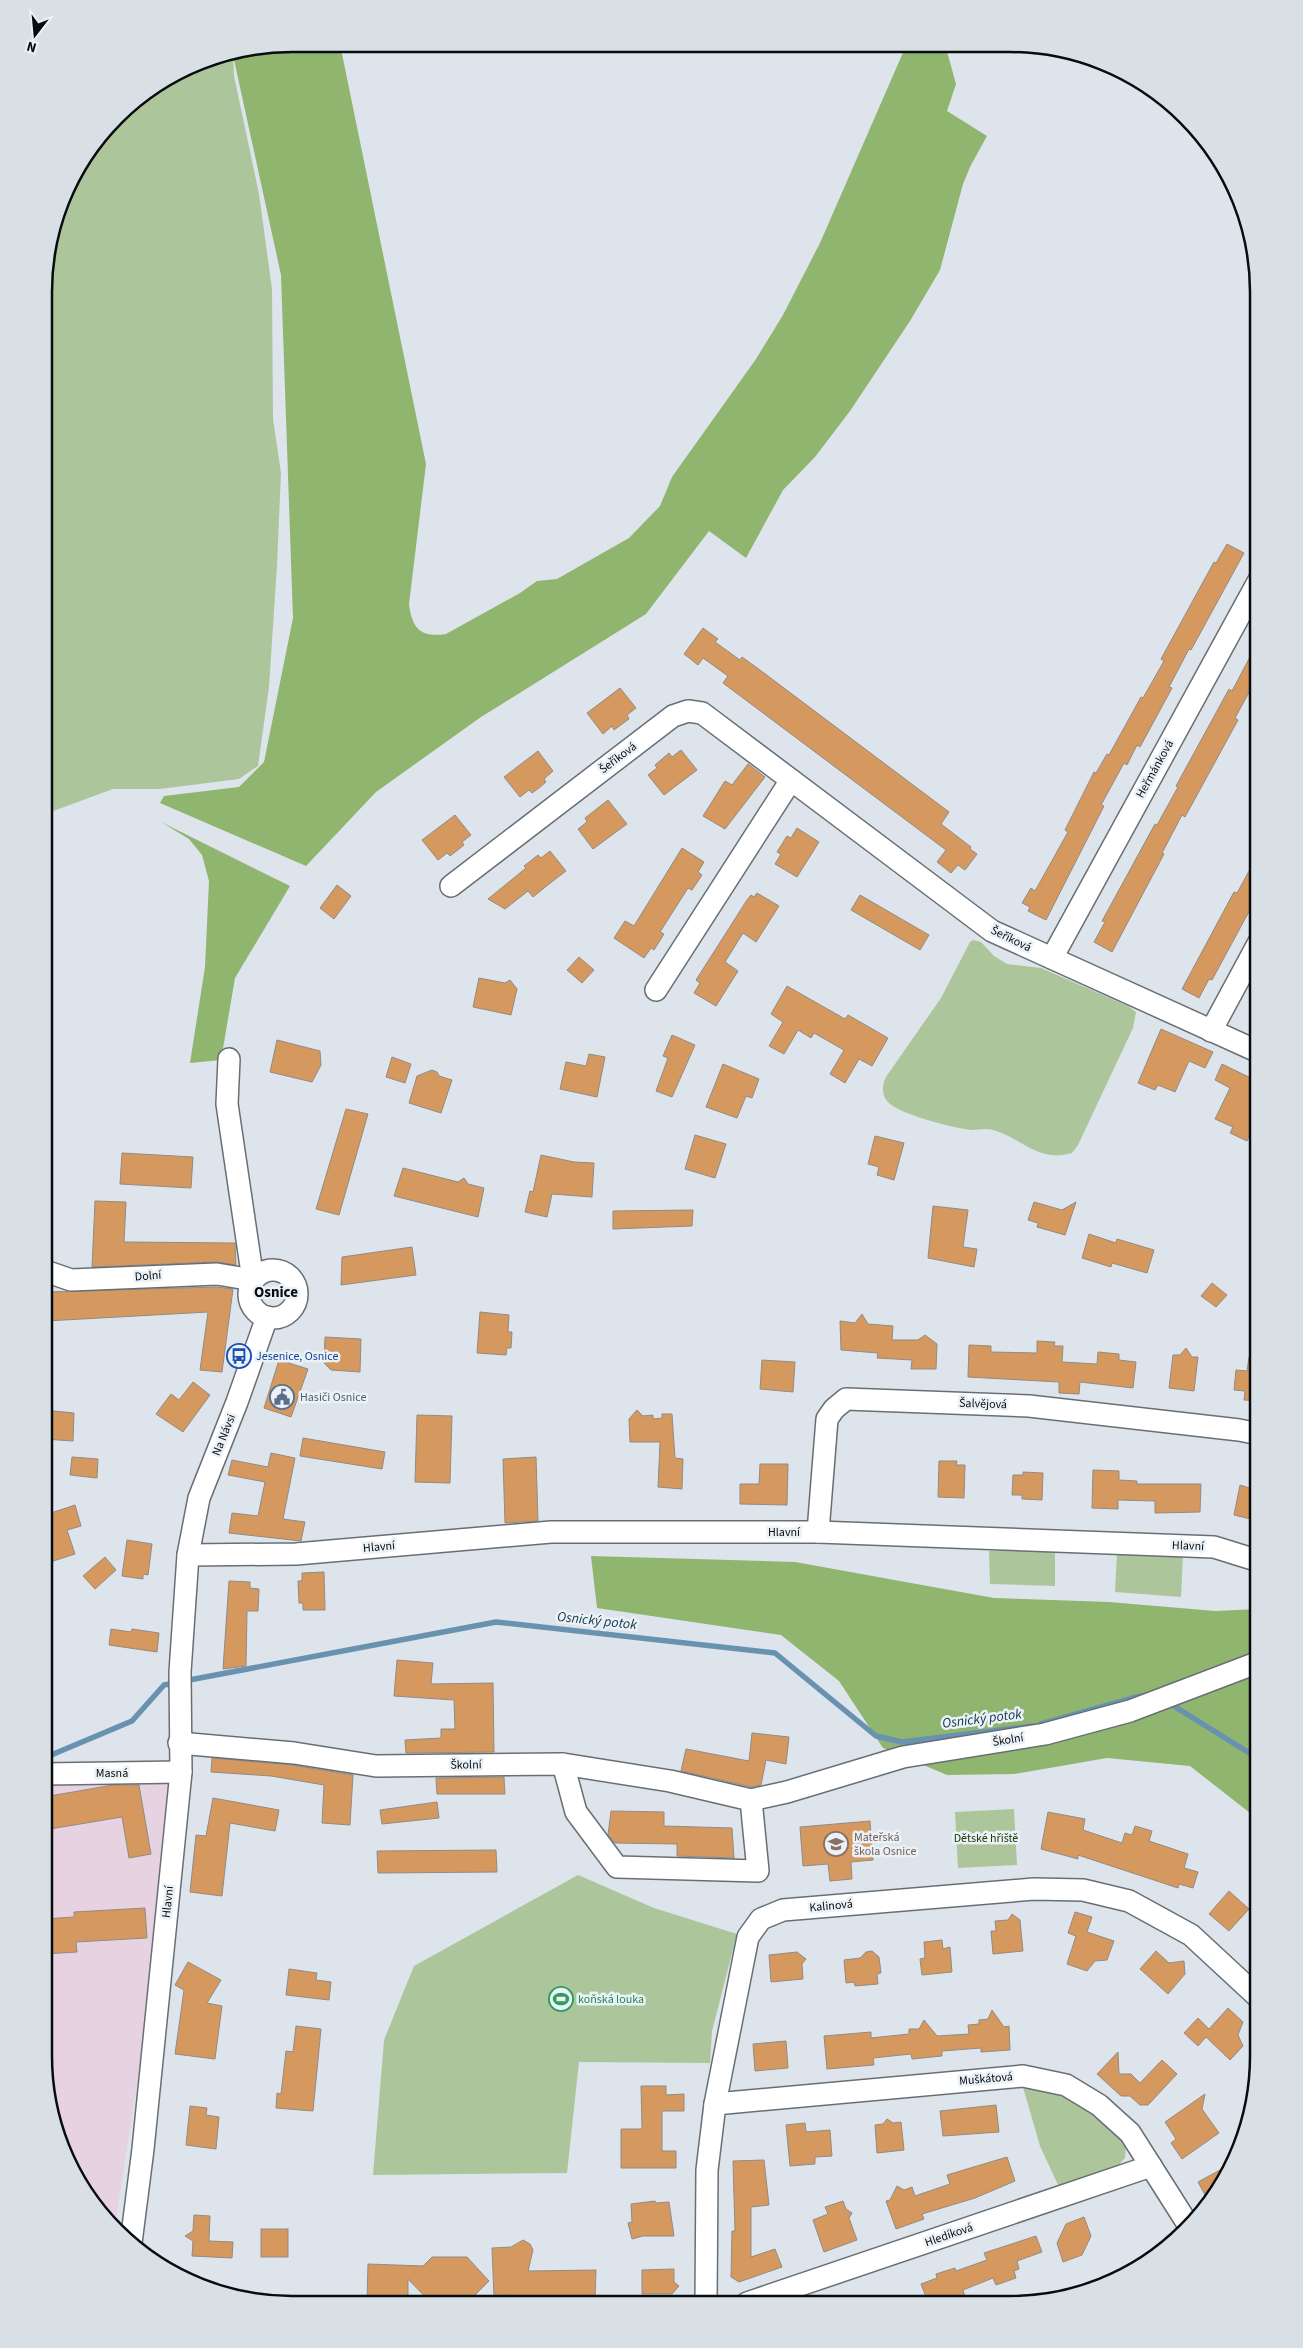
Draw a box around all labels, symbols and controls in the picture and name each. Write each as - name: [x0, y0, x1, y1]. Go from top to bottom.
- north arrow: [10, 10, 60, 60]
- text: N: [24, 36, 39, 57]
- street label: Heřmánková: [1132, 737, 1178, 801]
- street label: Šeříková: [596, 738, 640, 778]
- street label: Šeříková: [988, 922, 1034, 956]
- street label: Dolní: [134, 1267, 163, 1285]
- district label: Osnice: [254, 1282, 298, 1303]
- bus stop icon: Jesenice, Osnice: [226, 1343, 252, 1369]
- place label: Jesenice, Osnice: [256, 1348, 338, 1365]
- public building icon: Hasiči Osnice: [269, 1384, 295, 1410]
- place label: Hasiči Osnice: [300, 1389, 366, 1406]
- street label: Šalvějová: [959, 1395, 1007, 1413]
- street label: Na Návsi: [208, 1412, 240, 1458]
- street label: Hlavní: [768, 1524, 801, 1541]
- street label: Hlavní: [362, 1537, 397, 1557]
- street label: Hlavní: [1172, 1537, 1205, 1555]
- water label: Osnický potok: [556, 1607, 638, 1635]
- water label: Osnický potok: [941, 1704, 1023, 1734]
- street label: Školní: [991, 1729, 1026, 1751]
- street label: Školní: [450, 1756, 483, 1774]
- street label: Masná: [96, 1765, 128, 1782]
- place label: Mateřská škola Osnice: [854, 1829, 916, 1860]
- park label: Dětské hřiště: [954, 1830, 1018, 1847]
- school or university icon: Mateřská škola Osnice: [823, 1831, 849, 1857]
- street label: Hlavní: [158, 1884, 178, 1919]
- street label: Kalinová: [809, 1896, 853, 1916]
- sports icon: koňská louka: [548, 1986, 574, 2012]
- place label: koňská louka: [578, 1991, 644, 2008]
- street label: Muškátová: [958, 2068, 1014, 2090]
- street label: Hledíková: [923, 2219, 975, 2251]

